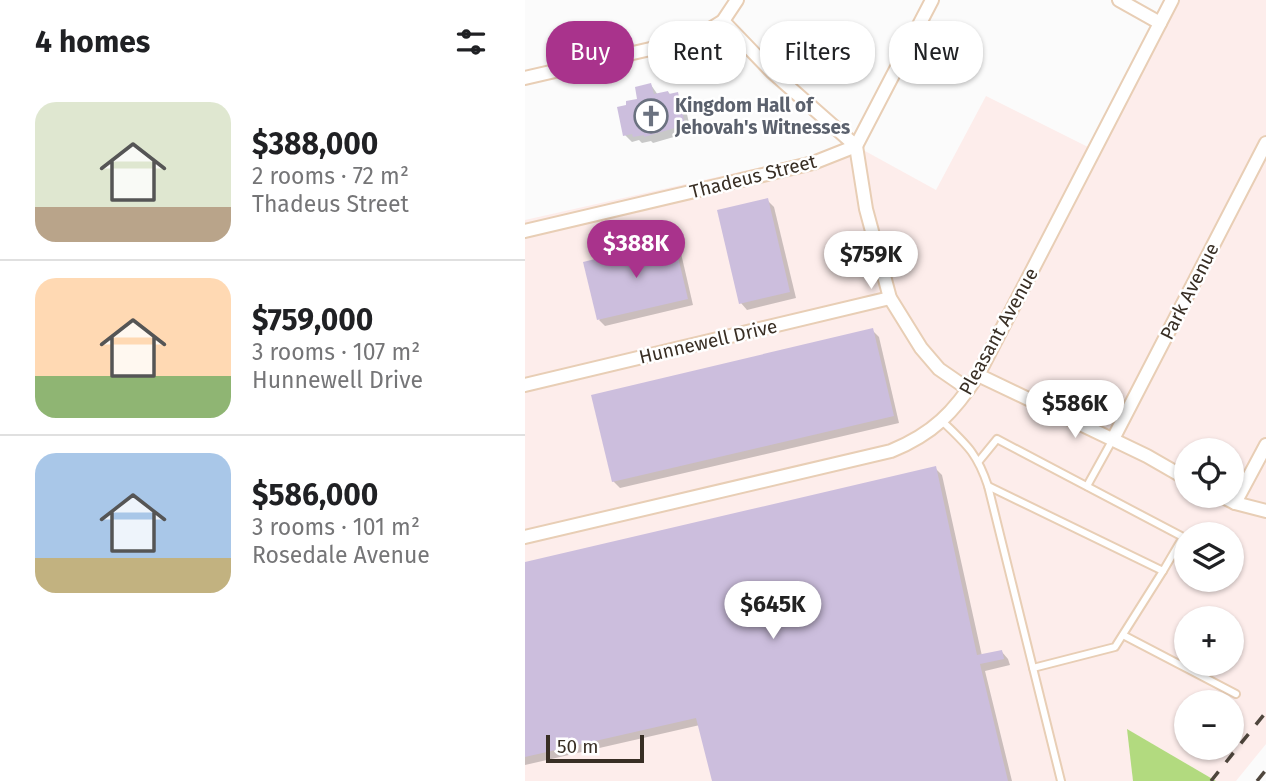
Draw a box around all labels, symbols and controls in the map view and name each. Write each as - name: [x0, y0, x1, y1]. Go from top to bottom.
- chip: Buy: [546, 21, 634, 84]
- chip: Rent: [648, 21, 746, 84]
- chip: Filters: [760, 21, 875, 84]
- chip: New: [889, 21, 983, 84]
- icon: filters: [452, 23, 490, 61]
- text: 4 homes: [35, 24, 150, 60]
- place label: Kingdom Hall of Jehovah's Witnesses: [674, 94, 850, 139]
- church icon: Kingdom Hall of Jehovah's Witnesses: [632, 97, 670, 135]
- text: $388,000: [252, 126, 378, 162]
- icon: home: [91, 130, 175, 214]
- street label: Thadeus Street: [687, 150, 819, 203]
- text: 2 rooms · 72 m²: [252, 162, 409, 190]
- text: Thadeus Street: [252, 190, 409, 218]
- pin: $388K: [587, 220, 685, 280]
- text: $388K: [603, 229, 669, 257]
- pin: $759K: [822, 232, 920, 291]
- street label: Park Avenue: [1155, 239, 1224, 343]
- text: $759K: [840, 240, 902, 268]
- street label: Pleasant Avenue: [954, 264, 1043, 399]
- text: $759,000: [252, 302, 373, 338]
- icon: home: [91, 306, 175, 390]
- street label: Hunnewell Drive: [637, 314, 780, 369]
- text: 3 rooms · 107 m²: [252, 338, 420, 366]
- text: Hunnewell Drive: [252, 366, 423, 394]
- pin: $586K: [1026, 380, 1124, 440]
- text: $586K: [1042, 389, 1108, 417]
- map controls: [1174, 438, 1244, 760]
- button: locate: [1174, 438, 1244, 508]
- text: $586,000: [252, 477, 378, 513]
- icon: home: [91, 481, 175, 565]
- text: 3 rooms · 101 m²: [252, 513, 420, 541]
- button: layers: [1174, 522, 1244, 592]
- text: Rosedale Avenue: [252, 541, 430, 569]
- pin: $645K: [724, 582, 822, 641]
- text: $645K: [740, 590, 806, 618]
- button: +: [1174, 606, 1244, 676]
- button: −: [1174, 690, 1244, 760]
- scale bar: [546, 732, 644, 764]
- text: 50 m: [557, 735, 598, 758]

